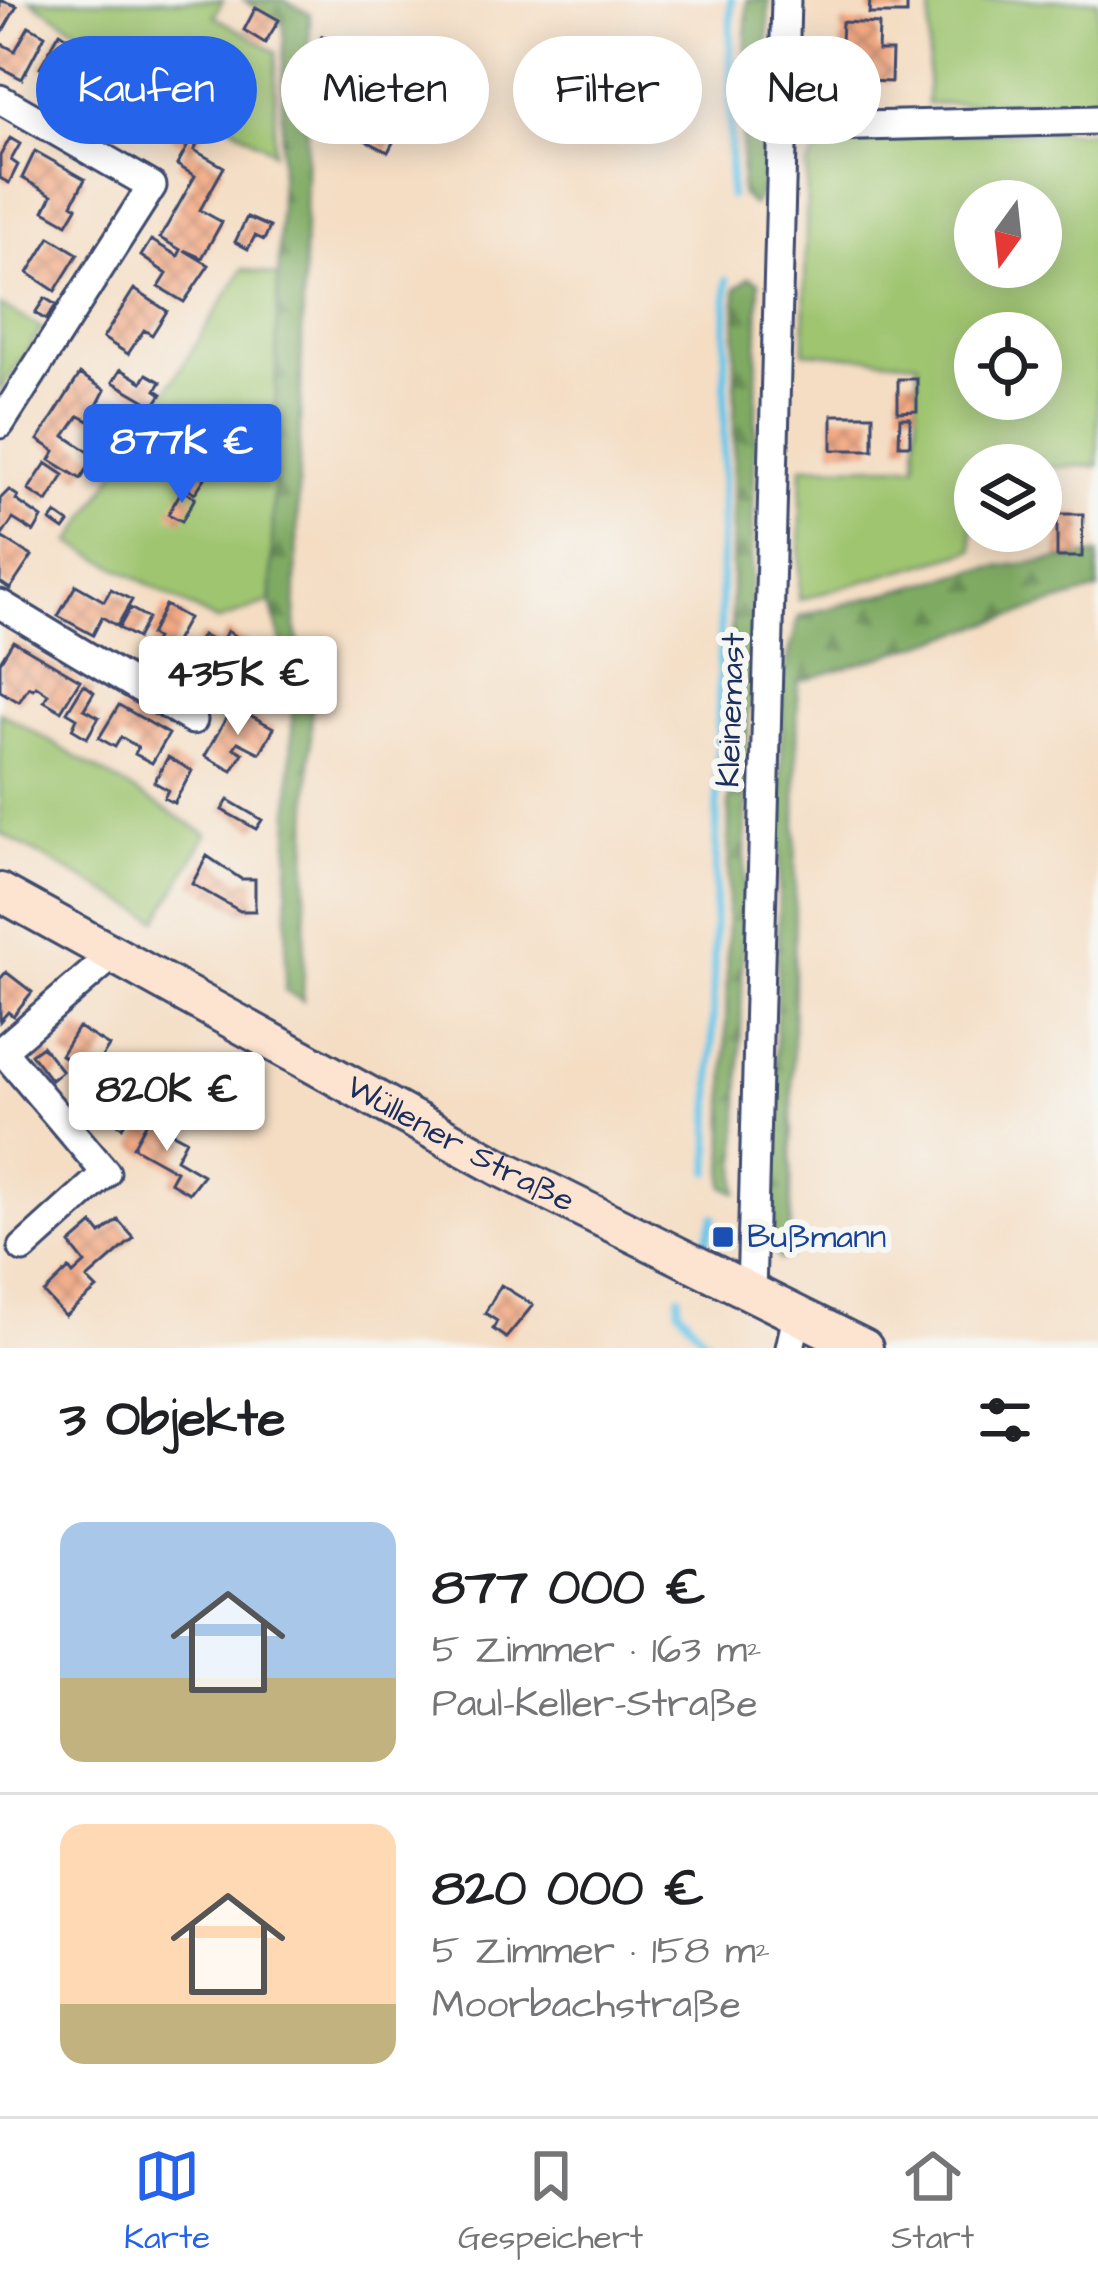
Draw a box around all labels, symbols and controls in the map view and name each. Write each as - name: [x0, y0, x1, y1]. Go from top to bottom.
- chip: Kaufen: [36, 36, 257, 144]
- chip: Mieten: [281, 36, 489, 144]
- chip: Filter: [513, 36, 702, 144]
- chip: Neu: [726, 36, 881, 144]
- north arrow: [954, 180, 1062, 288]
- map controls: [954, 180, 1062, 552]
- button: locate: [954, 312, 1062, 420]
- pin: 877K €: [84, 404, 280, 506]
- text: 877K €: [110, 416, 254, 470]
- button: layers: [954, 444, 1062, 552]
- street label: Kleinemast: [705, 632, 757, 788]
- pin: 435K €: [140, 636, 336, 738]
- text: 435K €: [166, 648, 310, 702]
- pin: 820K €: [69, 1052, 265, 1154]
- text: 820K €: [96, 1064, 238, 1118]
- street label: Wüllener Straße: [338, 1064, 582, 1224]
- place label: Bußmann: [747, 1214, 886, 1260]
- marker: Bußmann: [710, 1224, 736, 1250]
- text: 3 Objekte: [60, 1385, 285, 1456]
- icon: filters: [972, 1387, 1038, 1453]
- text: 877 000 €: [432, 1553, 706, 1624]
- icon: home: [156, 1570, 300, 1714]
- text: 5 Zimmer · 163 m²: [432, 1624, 762, 1678]
- text: Paul-Keller-Straße: [432, 1678, 757, 1732]
- text: 820 000 €: [432, 1854, 704, 1925]
- icon: home: [156, 1872, 300, 2016]
- text: 5 Zimmer · 158 m²: [432, 1925, 770, 1979]
- text: Moorbachstraße: [432, 1979, 741, 2033]
- tab: Karte: [124, 2143, 210, 2261]
- tab: Gespeichert: [458, 2143, 643, 2261]
- tab: Start: [891, 2143, 974, 2261]

